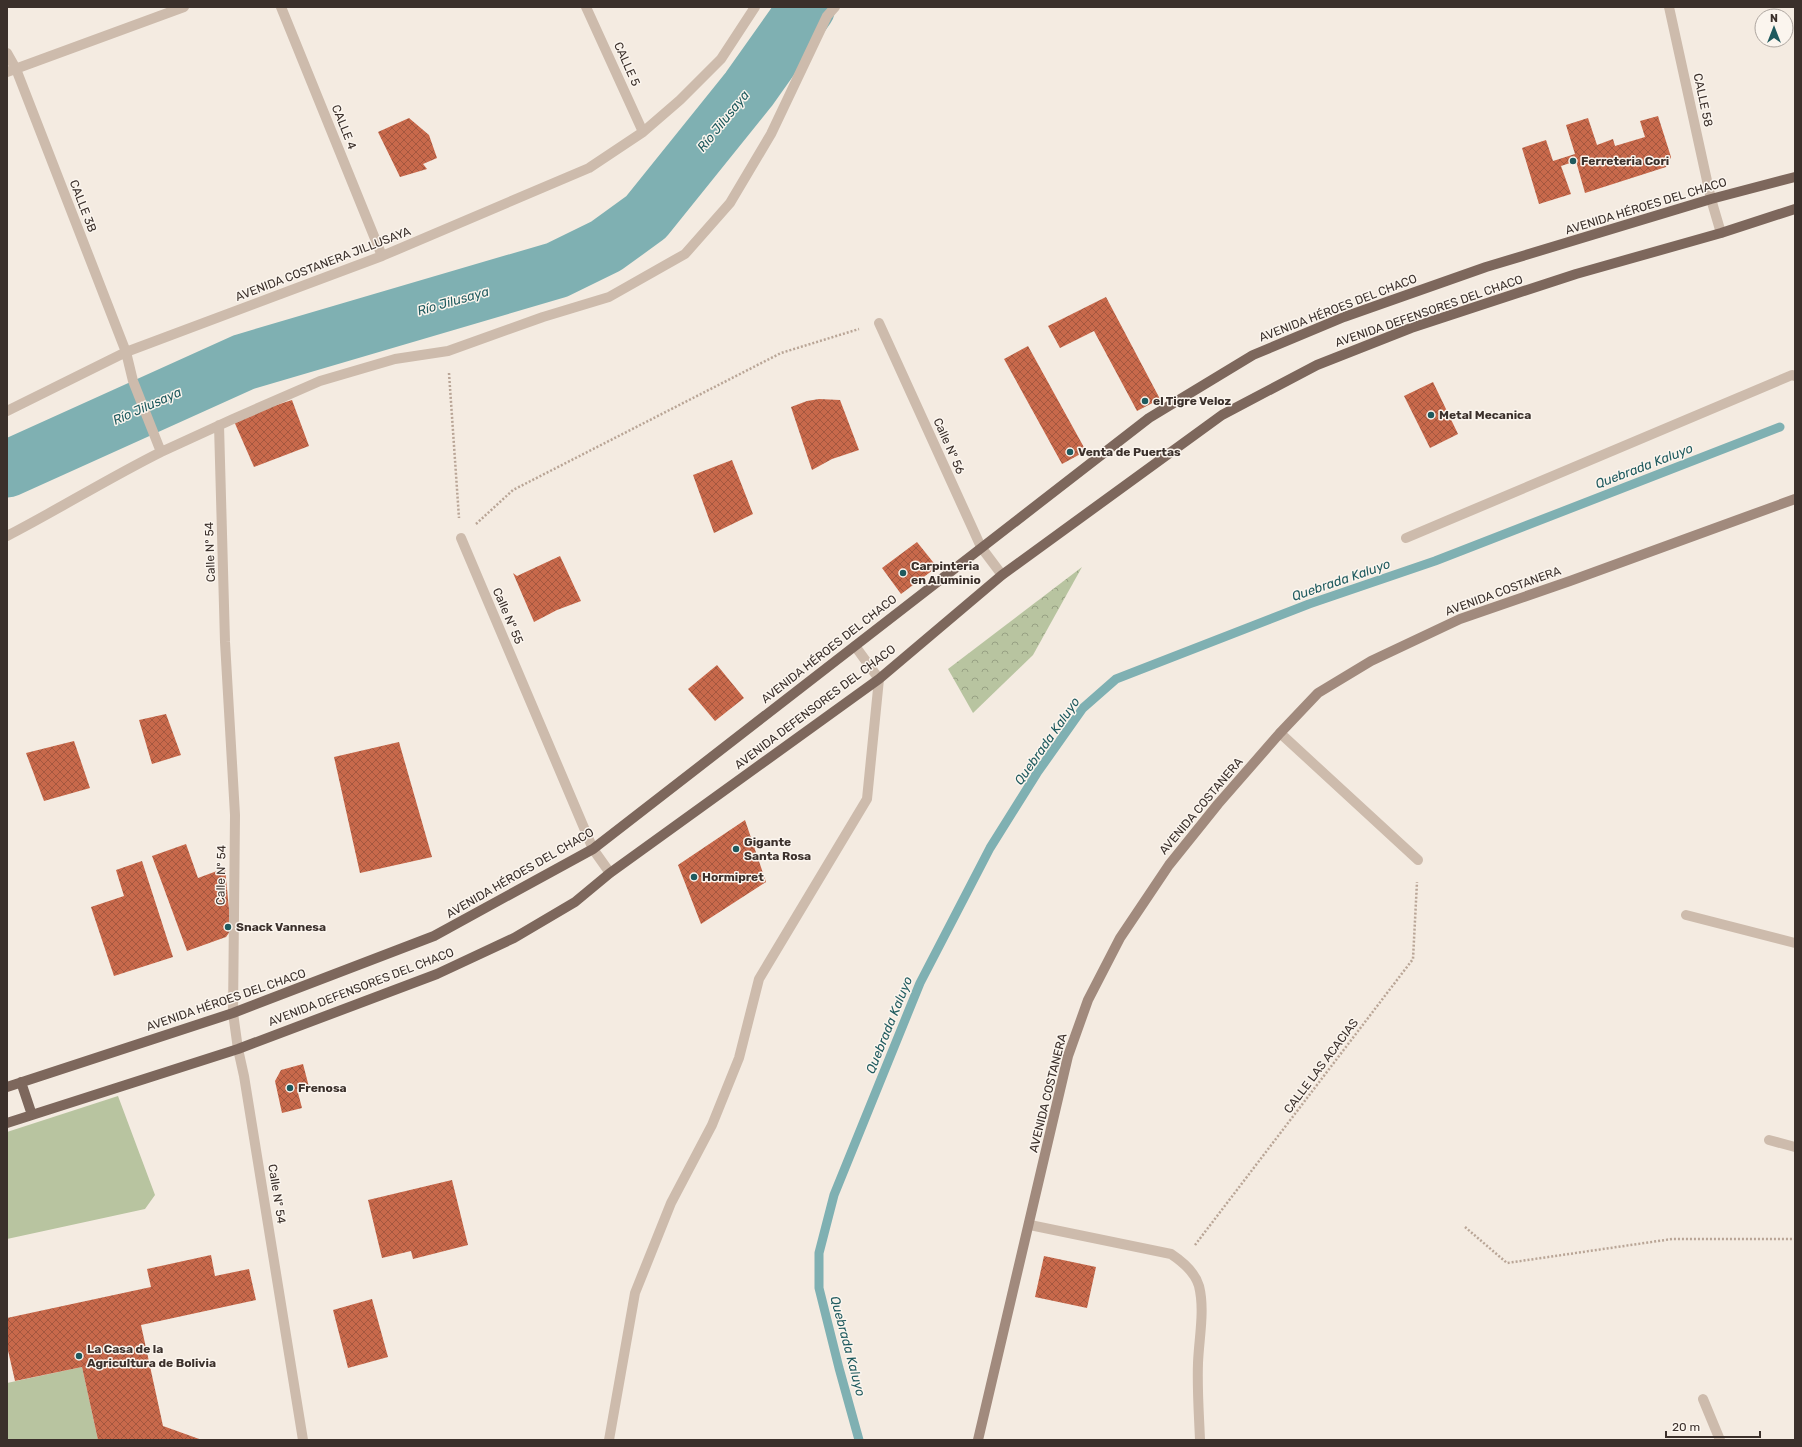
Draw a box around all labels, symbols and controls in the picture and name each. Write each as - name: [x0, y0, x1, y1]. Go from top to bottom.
- north arrow: [1754, 8, 1794, 48]
- text: N: [1770, 12, 1778, 25]
- street label: CALLE 5: [611, 40, 643, 88]
- street label: CALLE 58: [1690, 72, 1716, 128]
- water label: Río Jilusaya: [694, 87, 752, 154]
- street label: CALLE 4: [329, 103, 360, 152]
- place label: Ferreteria Cori: [1581, 154, 1669, 168]
- marker: Ferreteria Cori: [1568, 156, 1578, 166]
- street label: AVENIDA HÉROES DEL CHACO: [1564, 175, 1728, 237]
- street label: CALLE 3B: [67, 178, 99, 234]
- street label: AVENIDA COSTANERA JILLUSAYA: [233, 224, 413, 304]
- street label: AVENIDA HÉROES DEL CHACO: [1257, 271, 1419, 345]
- street label: AVENIDA DEFENSORES DEL CHACO: [1333, 272, 1525, 350]
- water label: Río Jilusaya: [415, 284, 491, 318]
- water label: Río Jilusaya: [110, 384, 184, 428]
- place label: el Tigre Veloz: [1153, 394, 1232, 408]
- marker: el Tigre Veloz: [1140, 396, 1150, 406]
- place label: Metal Mecanica: [1439, 408, 1531, 422]
- marker: Metal Mecanica: [1426, 410, 1436, 420]
- street label: Calle Nº 56: [930, 416, 968, 476]
- water label: Quebrada Kaluyo: [1593, 440, 1695, 492]
- place label: Venta de Puertas: [1078, 445, 1181, 459]
- marker: Venta de Puertas: [1065, 447, 1075, 457]
- street label: Calle Nº 54: [202, 521, 218, 582]
- water label: Quebrada Kaluyo: [1290, 556, 1392, 604]
- place label: Carpinteria en Aluminio: [911, 559, 981, 587]
- street label: AVENIDA COSTANERA: [1443, 564, 1563, 618]
- marker: Carpinteria en Aluminio: [898, 568, 908, 578]
- street label: Calle Nº 55: [490, 586, 526, 646]
- street label: AVENIDA HÉROES DEL CHACO: [759, 592, 899, 706]
- street label: AVENIDA DEFENSORES DEL CHACO: [732, 642, 898, 772]
- water label: Quebrada Kaluyo: [1011, 694, 1083, 788]
- street label: AVENIDA COSTANERA: [1156, 755, 1246, 857]
- street label: AVENIDA HÉROES DEL CHACO: [444, 825, 596, 921]
- place label: Gigante Santa Rosa: [744, 835, 811, 863]
- street label: Calle Nº 54: [213, 844, 229, 905]
- marker: Gigante Santa Rosa: [731, 844, 741, 854]
- place label: Hormipret: [702, 870, 764, 884]
- marker: Hormipret: [689, 872, 699, 882]
- place label: Snack Vannesa: [236, 920, 326, 934]
- marker: Snack Vannesa: [223, 922, 233, 932]
- street label: AVENIDA DEFENSORES DEL CHACO: [266, 945, 456, 1029]
- street label: AVENIDA HÉROES DEL CHACO: [144, 966, 308, 1034]
- water label: Quebrada Kaluyo: [863, 974, 915, 1076]
- street label: CALLE LAS ACACIAS: [1281, 1016, 1361, 1116]
- street label: AVENIDA COSTANERA: [1026, 1032, 1070, 1154]
- place label: Frenosa: [298, 1081, 347, 1095]
- marker: Frenosa: [285, 1083, 295, 1093]
- street label: Calle Nº 54: [265, 1163, 289, 1225]
- water label: Quebrada Kaluyo: [827, 1294, 869, 1398]
- place label: La Casa de la Agricultura de Bolivia: [87, 1342, 216, 1370]
- marker: La Casa de la Agricultura de Bolivia: [74, 1351, 84, 1361]
- scale bar: [1666, 1413, 1760, 1439]
- text: 20 m: [1672, 1420, 1700, 1434]

